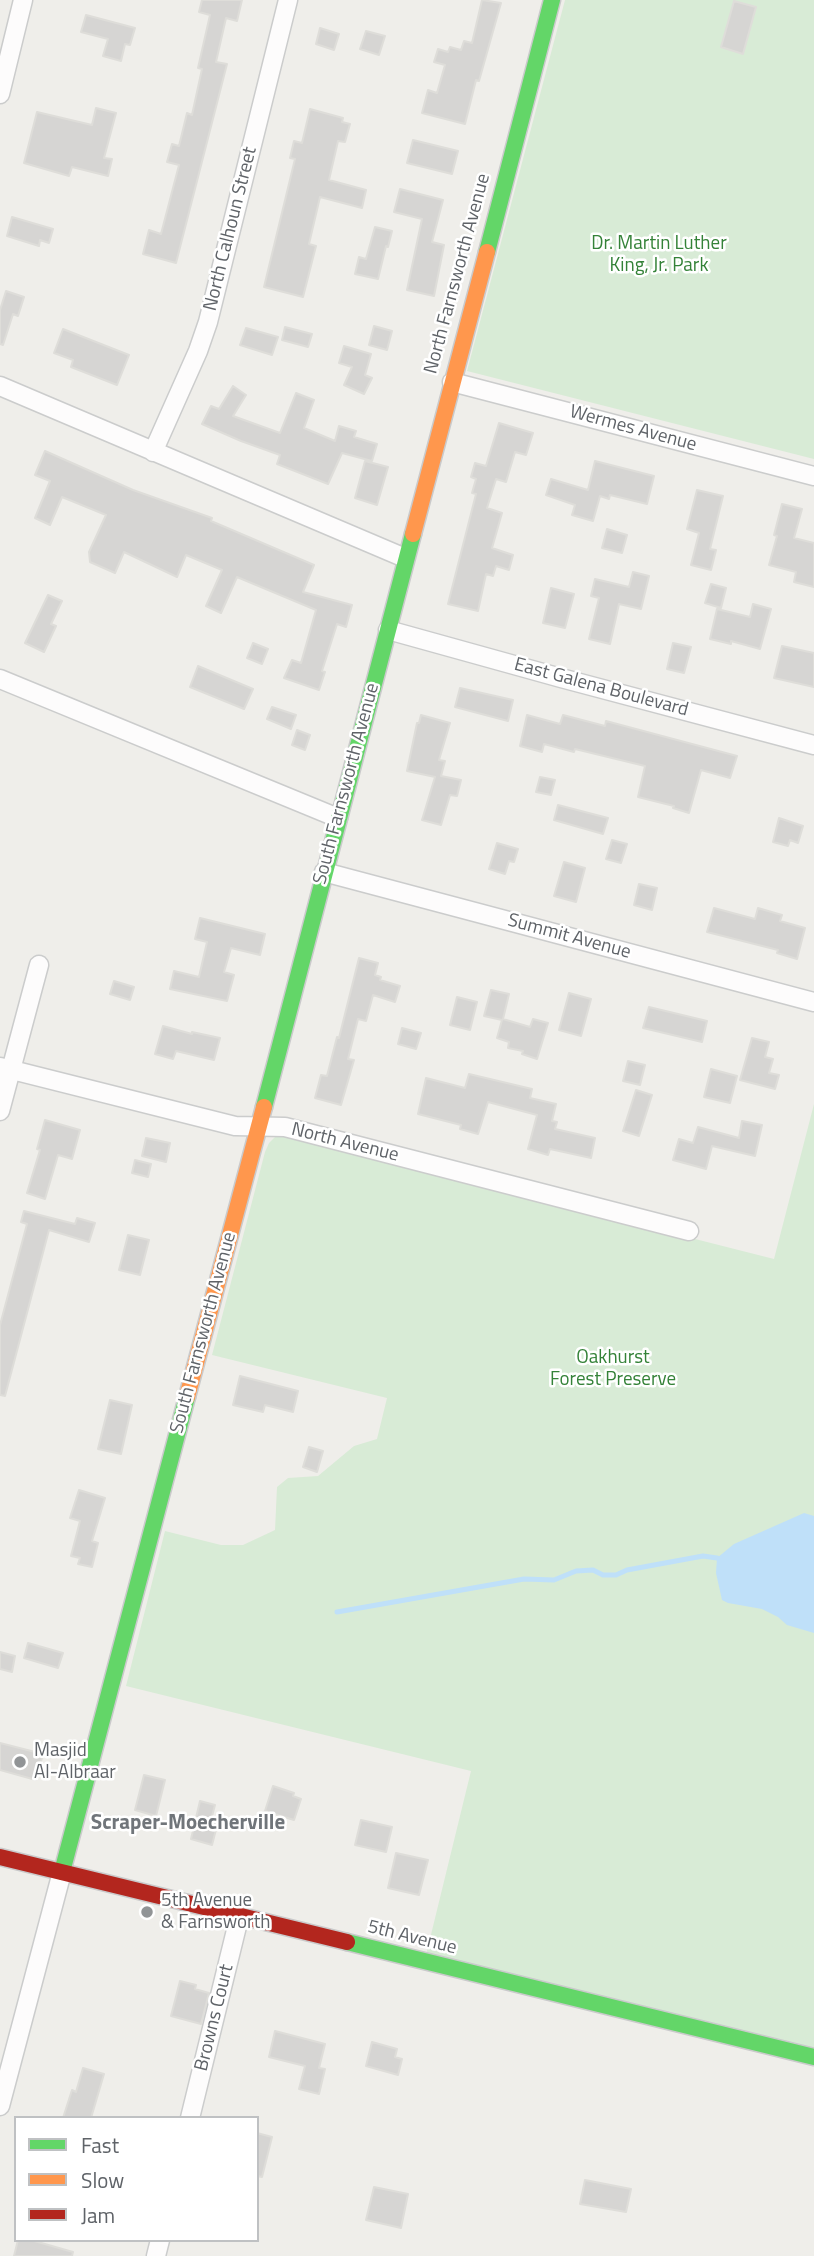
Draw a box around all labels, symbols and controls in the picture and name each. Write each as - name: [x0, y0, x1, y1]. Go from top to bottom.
- street label: North Calhoun Street: [200, 145, 262, 313]
- street label: North Farnsworth Avenue: [420, 171, 496, 377]
- park label: Dr. Martin Luther King, Jr. Park: [591, 233, 727, 277]
- street label: Wermes Avenue: [567, 401, 699, 457]
- street label: East Galena Boulevard: [511, 654, 691, 722]
- street label: South Farnsworth Avenue: [309, 681, 385, 887]
- street label: Summit Avenue: [505, 910, 633, 964]
- street label: North Avenue: [289, 1119, 401, 1167]
- street label: South Farnsworth Avenue: [166, 1230, 242, 1436]
- park label: Oakhurst Forest Preserve: [550, 1347, 676, 1391]
- place label: Masjid Al-Albraar: [34, 1740, 116, 1784]
- marker: Masjid Al-Albraar: [12, 1754, 28, 1770]
- district label: Scraper-Moecherville: [91, 1811, 285, 1837]
- place label: 5th Avenue & Farnsworth: [161, 1890, 271, 1934]
- marker: 5th Avenue & Farnsworth: [139, 1904, 155, 1920]
- street label: 5th Avenue: [365, 1916, 459, 1960]
- street label: Browns Court: [191, 1962, 239, 2074]
- legend: [14, 2116, 259, 2242]
- text: Fast: [81, 2129, 119, 2161]
- text: Slow: [81, 2164, 124, 2196]
- text: Jam: [81, 2199, 115, 2231]

